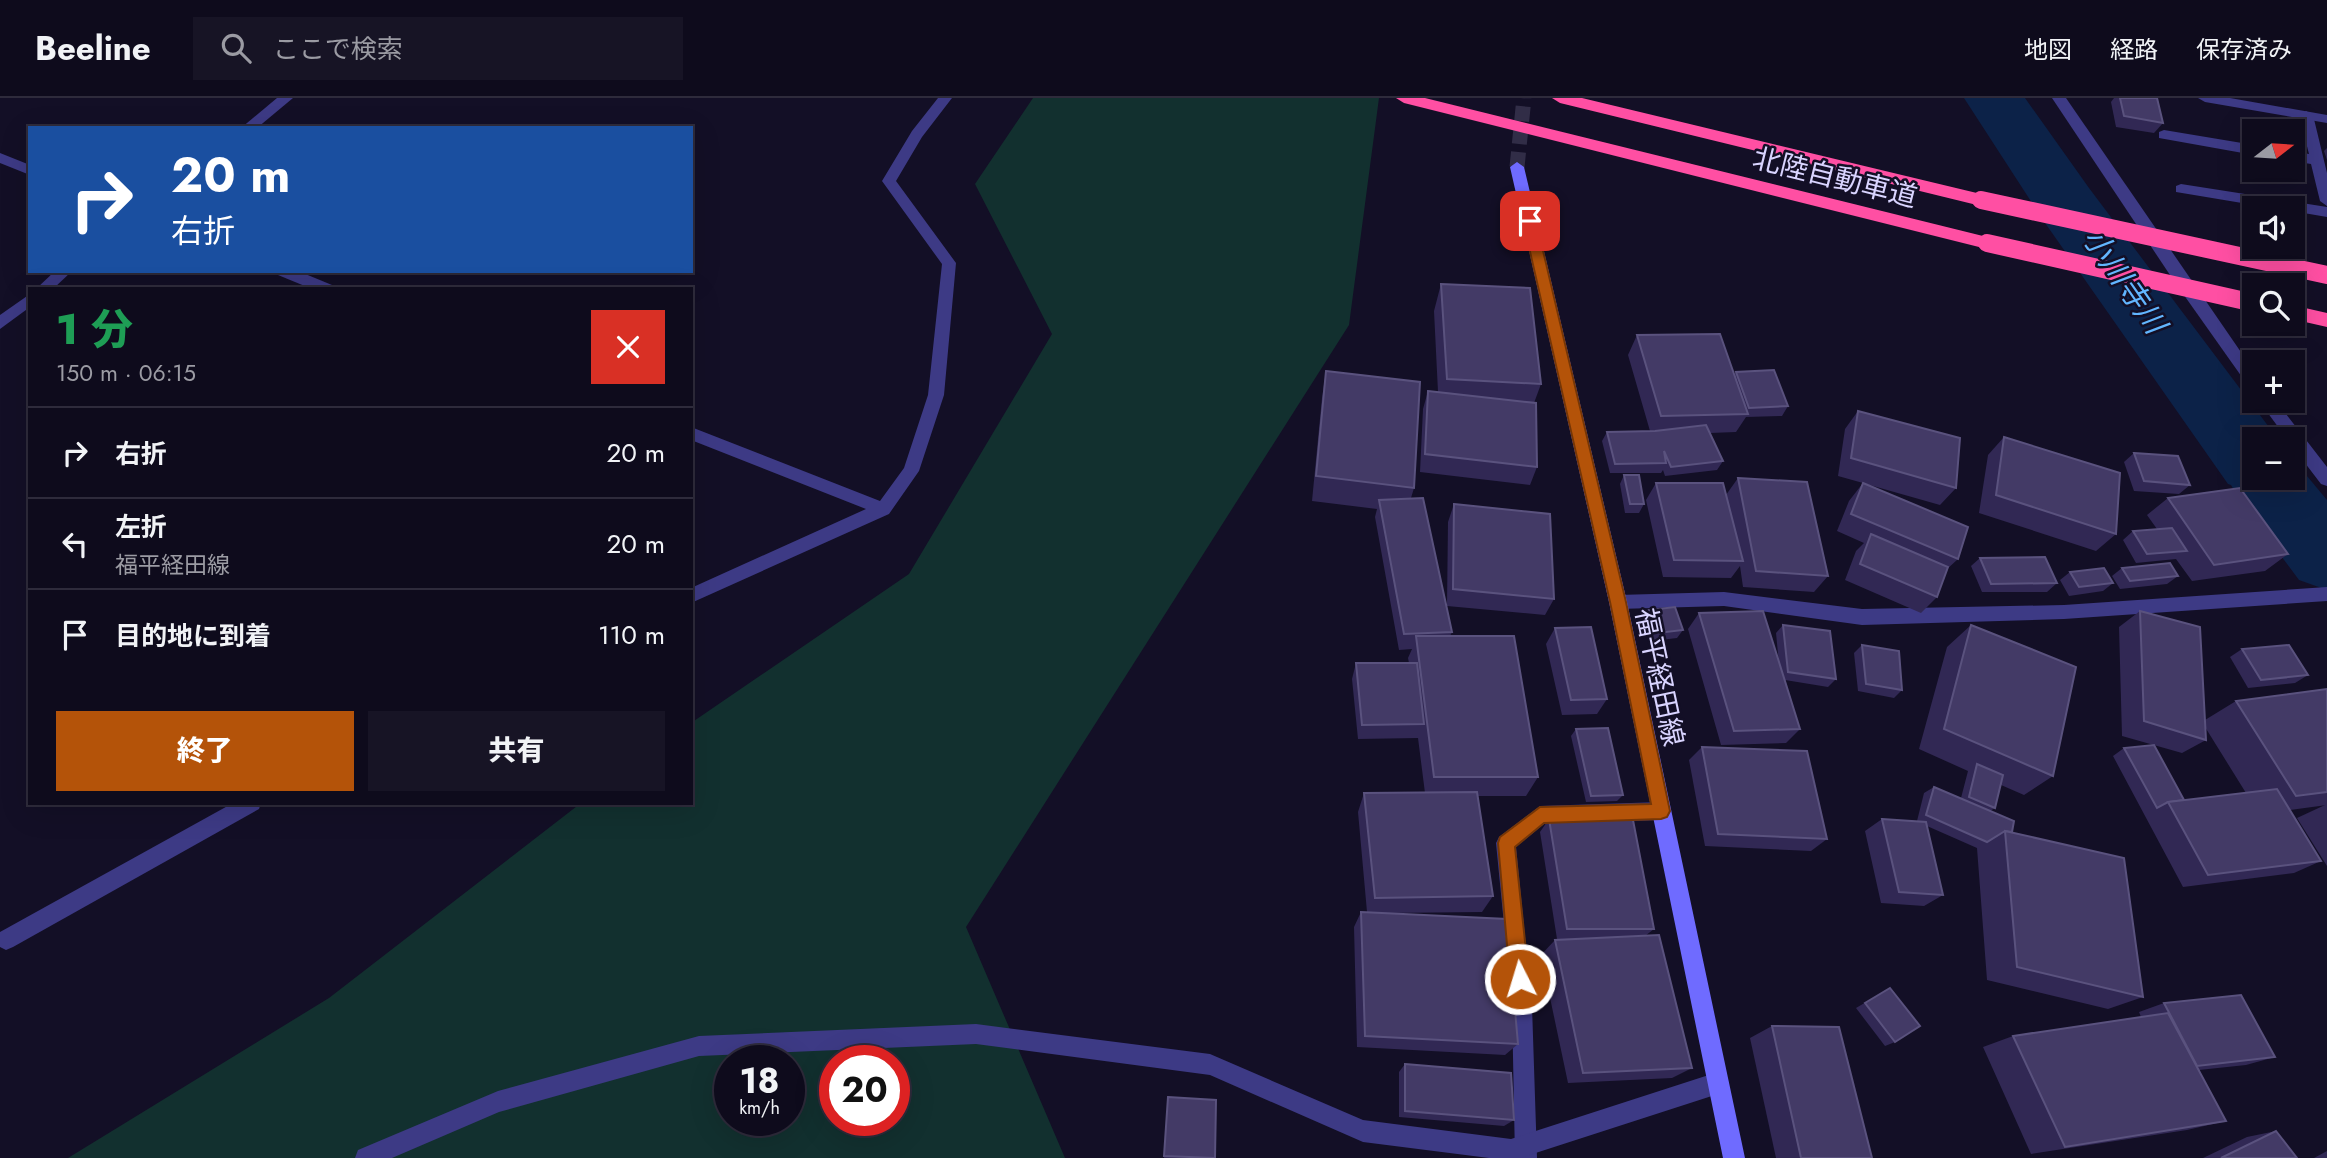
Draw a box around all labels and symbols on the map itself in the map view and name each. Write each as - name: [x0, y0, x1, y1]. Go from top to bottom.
- north arrow: [2242, 119, 2305, 182]
- street label: 北陸自動車道: [1748, 137, 1921, 218]
- pin: [1500, 191, 1560, 251]
- water label: 小川寺川: [2072, 219, 2178, 345]
- street label: 福平経田線: [1625, 604, 1694, 750]
- position arrow: [1483, 942, 1557, 1016]
- speed limit sign: 20: [819, 1045, 910, 1136]

